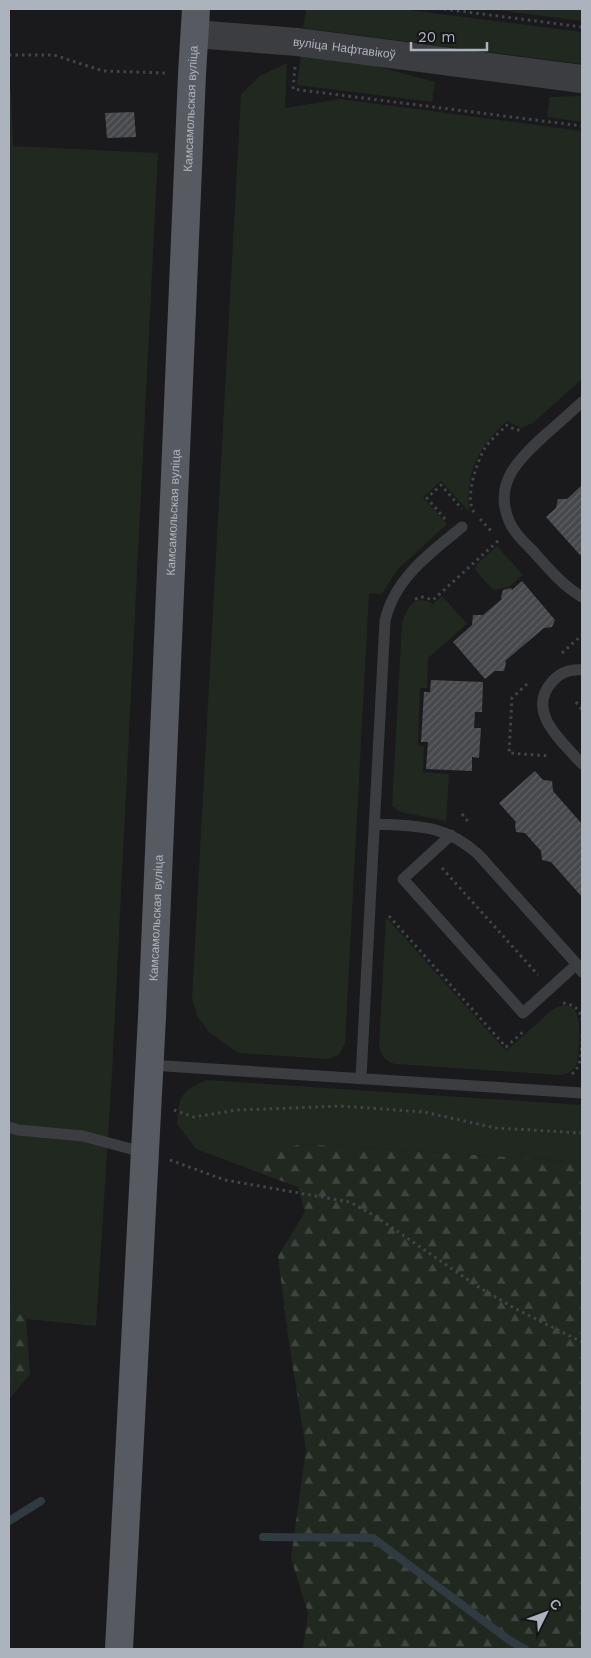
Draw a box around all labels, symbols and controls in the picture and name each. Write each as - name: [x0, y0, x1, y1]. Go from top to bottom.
- scale bar: [411, 20, 487, 52]
- text: 20 m: [418, 28, 456, 46]
- street label: вуліца Нафтавікоў: [292, 35, 396, 62]
- street label: Камсамольская вуліца: [181, 45, 201, 172]
- street label: Камсамольская вуліца: [164, 449, 183, 576]
- street label: Камсамольская вуліца: [147, 854, 166, 981]
- north arrow: [521, 1588, 571, 1638]
- text: С: [546, 1595, 565, 1613]

